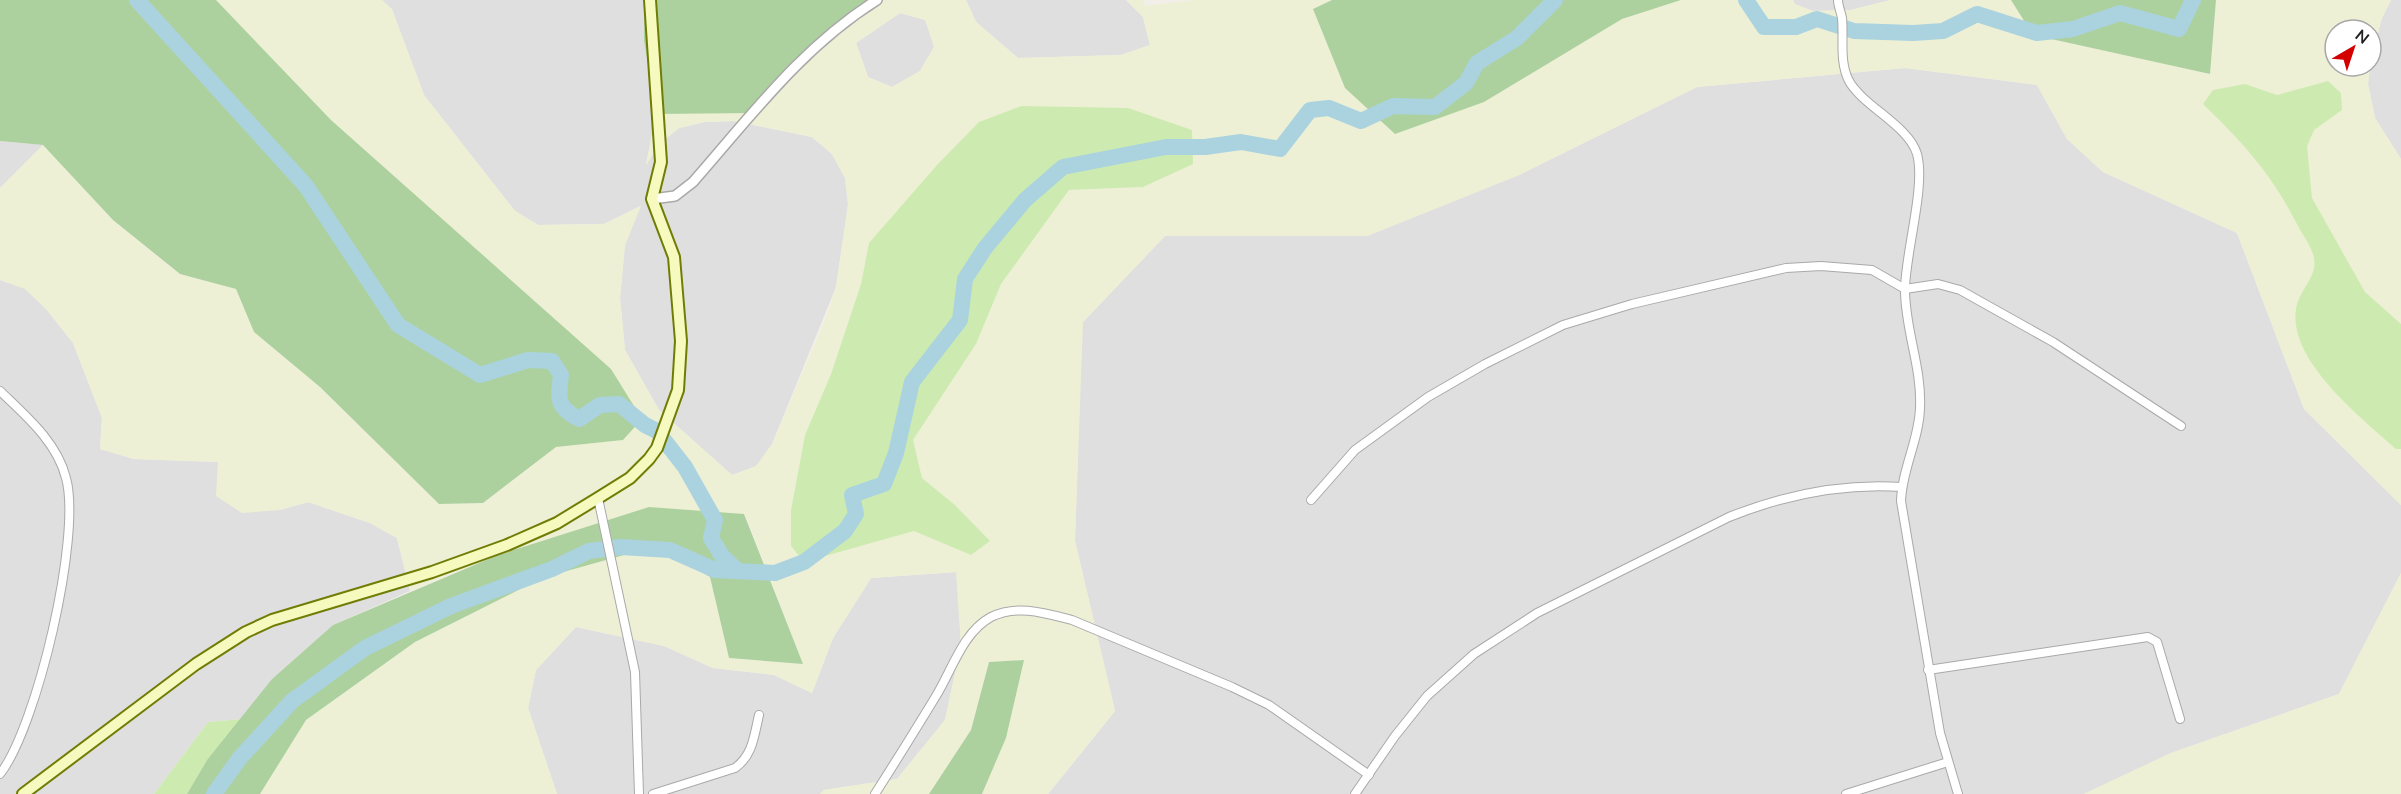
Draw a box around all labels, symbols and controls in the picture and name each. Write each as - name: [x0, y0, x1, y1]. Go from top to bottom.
- north arrow: [2323, 18, 2383, 78]
- text: N: [2351, 25, 2373, 48]

